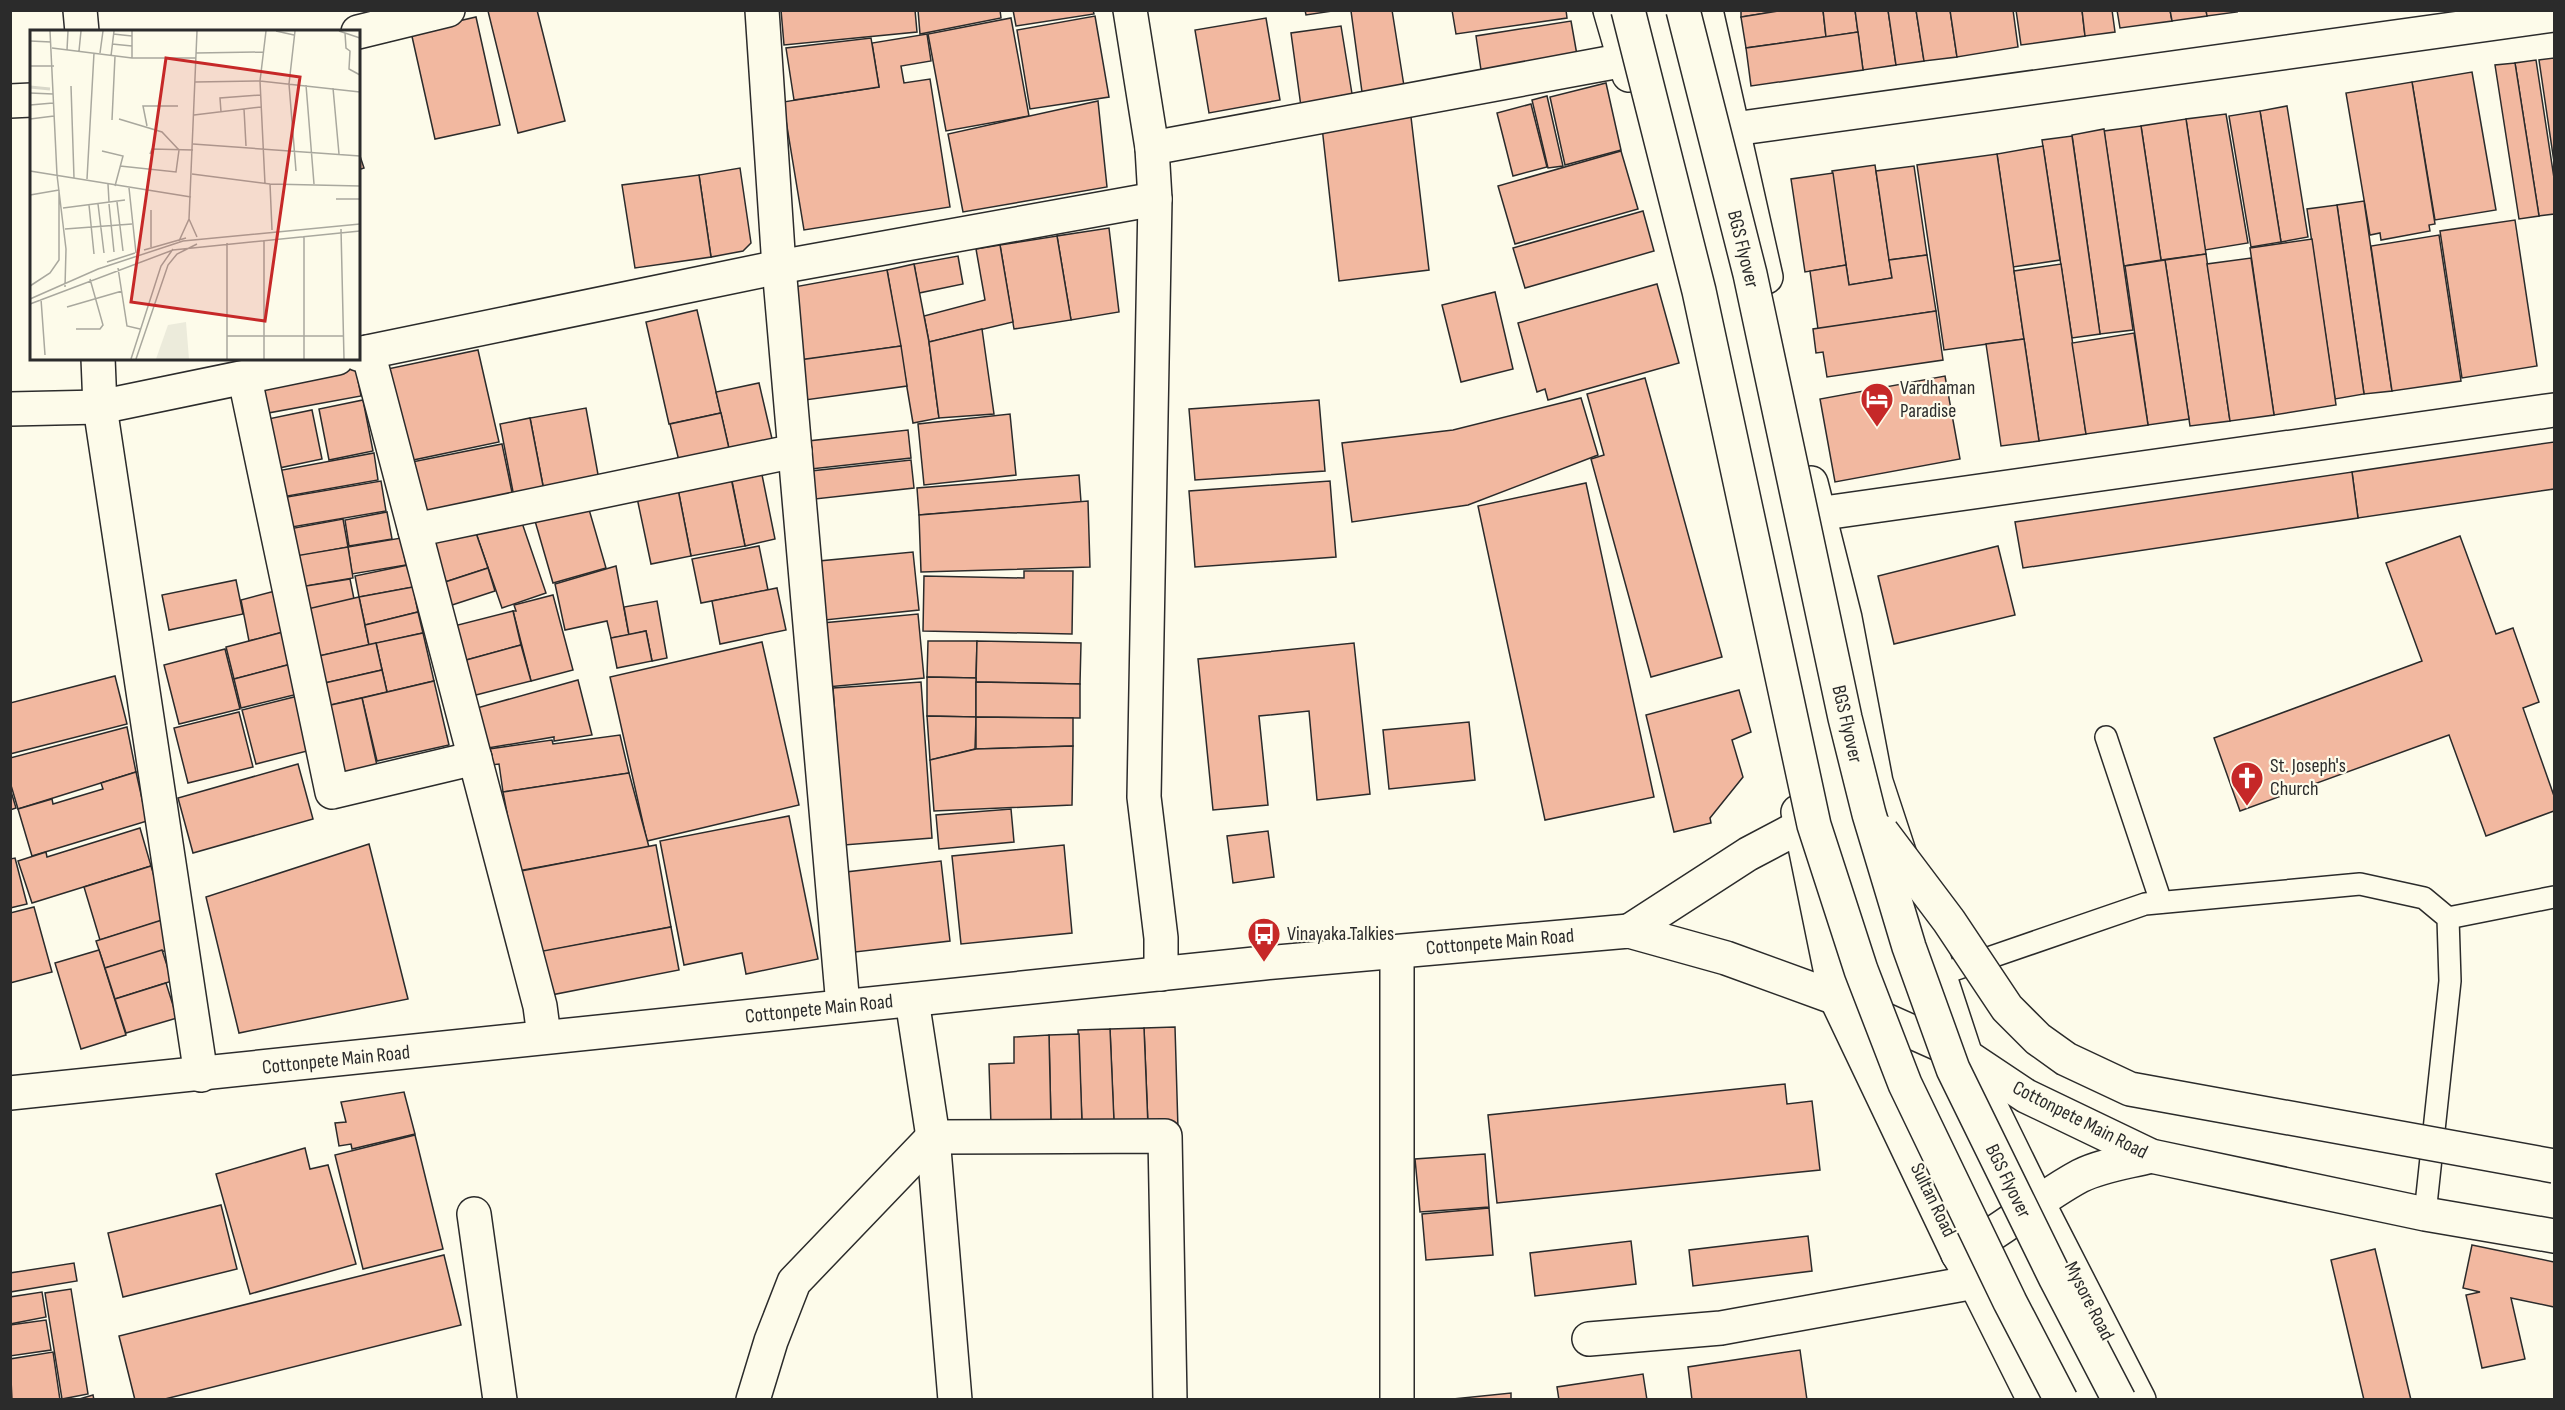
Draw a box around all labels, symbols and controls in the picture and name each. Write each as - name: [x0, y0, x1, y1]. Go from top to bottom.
- inset map: [30, 30, 360, 360]
- street label: BGS Flyover: [1722, 208, 1764, 290]
- place label: Vardhaman Paradise: [1900, 376, 1975, 423]
- hotel icon: Vardhaman Paradise: [1859, 381, 1895, 428]
- street label: BGS Flyover: [1826, 683, 1868, 765]
- place label: St. Joseph's Church: [2270, 754, 2346, 801]
- church icon: St. Joseph's Church: [2229, 760, 2265, 807]
- bus stop icon: Vinayaka Talkies: [1246, 916, 1282, 963]
- place label: Vinayaka Talkies: [1287, 922, 1394, 946]
- street label: Cottonpete Main Road: [1425, 924, 1575, 960]
- street label: Cottonpete Main Road: [744, 989, 894, 1029]
- street label: Cottonpete Main Road: [261, 1040, 411, 1080]
- street label: Cottonpete Main Road: [2008, 1076, 2152, 1164]
- street label: BGS Flyover: [1980, 1140, 2036, 1222]
- street label: Sultan Road: [1905, 1159, 1961, 1241]
- street label: Mysore Road: [2059, 1258, 2119, 1344]

